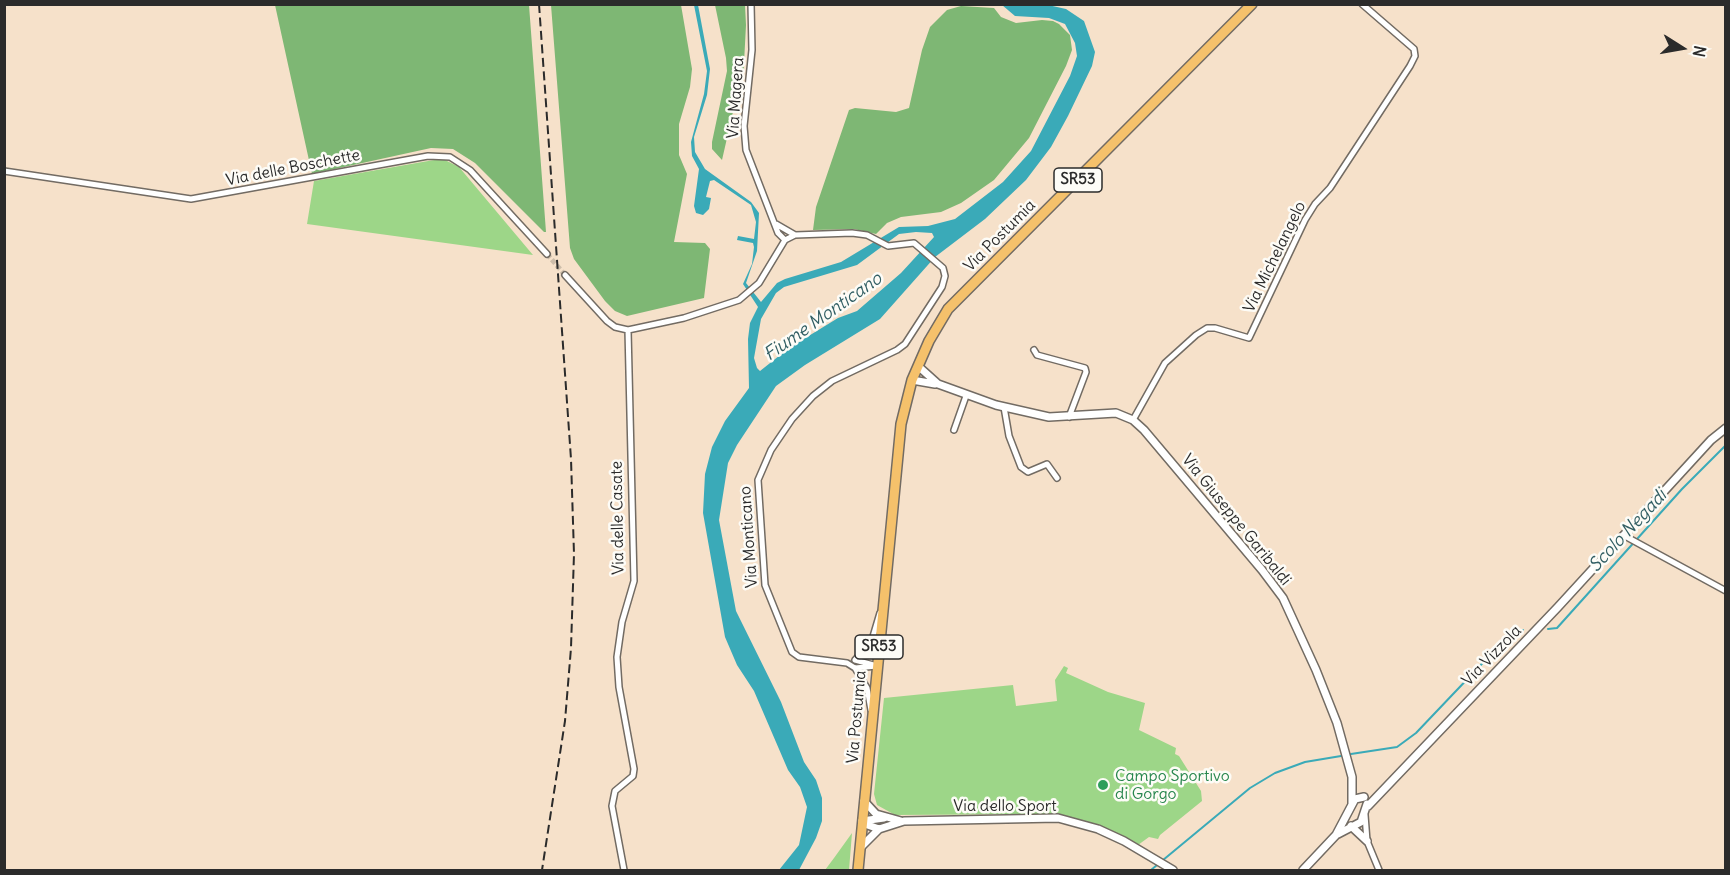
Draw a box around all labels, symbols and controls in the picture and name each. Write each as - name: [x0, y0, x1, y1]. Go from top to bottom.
- north arrow: [1652, 18, 1712, 78]
- text: N: [1689, 44, 1711, 59]
- street label: Via Magera: [724, 57, 748, 139]
- street label: Via delle Boschette: [224, 146, 362, 190]
- road number: SR53: [1054, 168, 1102, 192]
- street label: Via Postumia: [960, 196, 1040, 276]
- street label: Via Michelangelo: [1240, 198, 1310, 316]
- water label: Fiume Monticano: [760, 268, 886, 366]
- street label: Via Giuseppe Garibaldi: [1177, 451, 1295, 589]
- street label: Via delle Casate: [607, 461, 629, 575]
- water label: Scolo Negadi: [1584, 485, 1672, 577]
- street label: Via Monticano: [736, 486, 762, 588]
- street label: Via Vizzola: [1458, 622, 1526, 690]
- road number: SR53: [855, 635, 903, 659]
- street label: Via Postumia: [843, 670, 871, 764]
- place label: Campo Sportivo di Gorgo: [1115, 766, 1230, 804]
- marker: Campo Sportivo di Gorgo: [1096, 778, 1110, 792]
- street label: Via dello Sport: [953, 796, 1057, 816]

